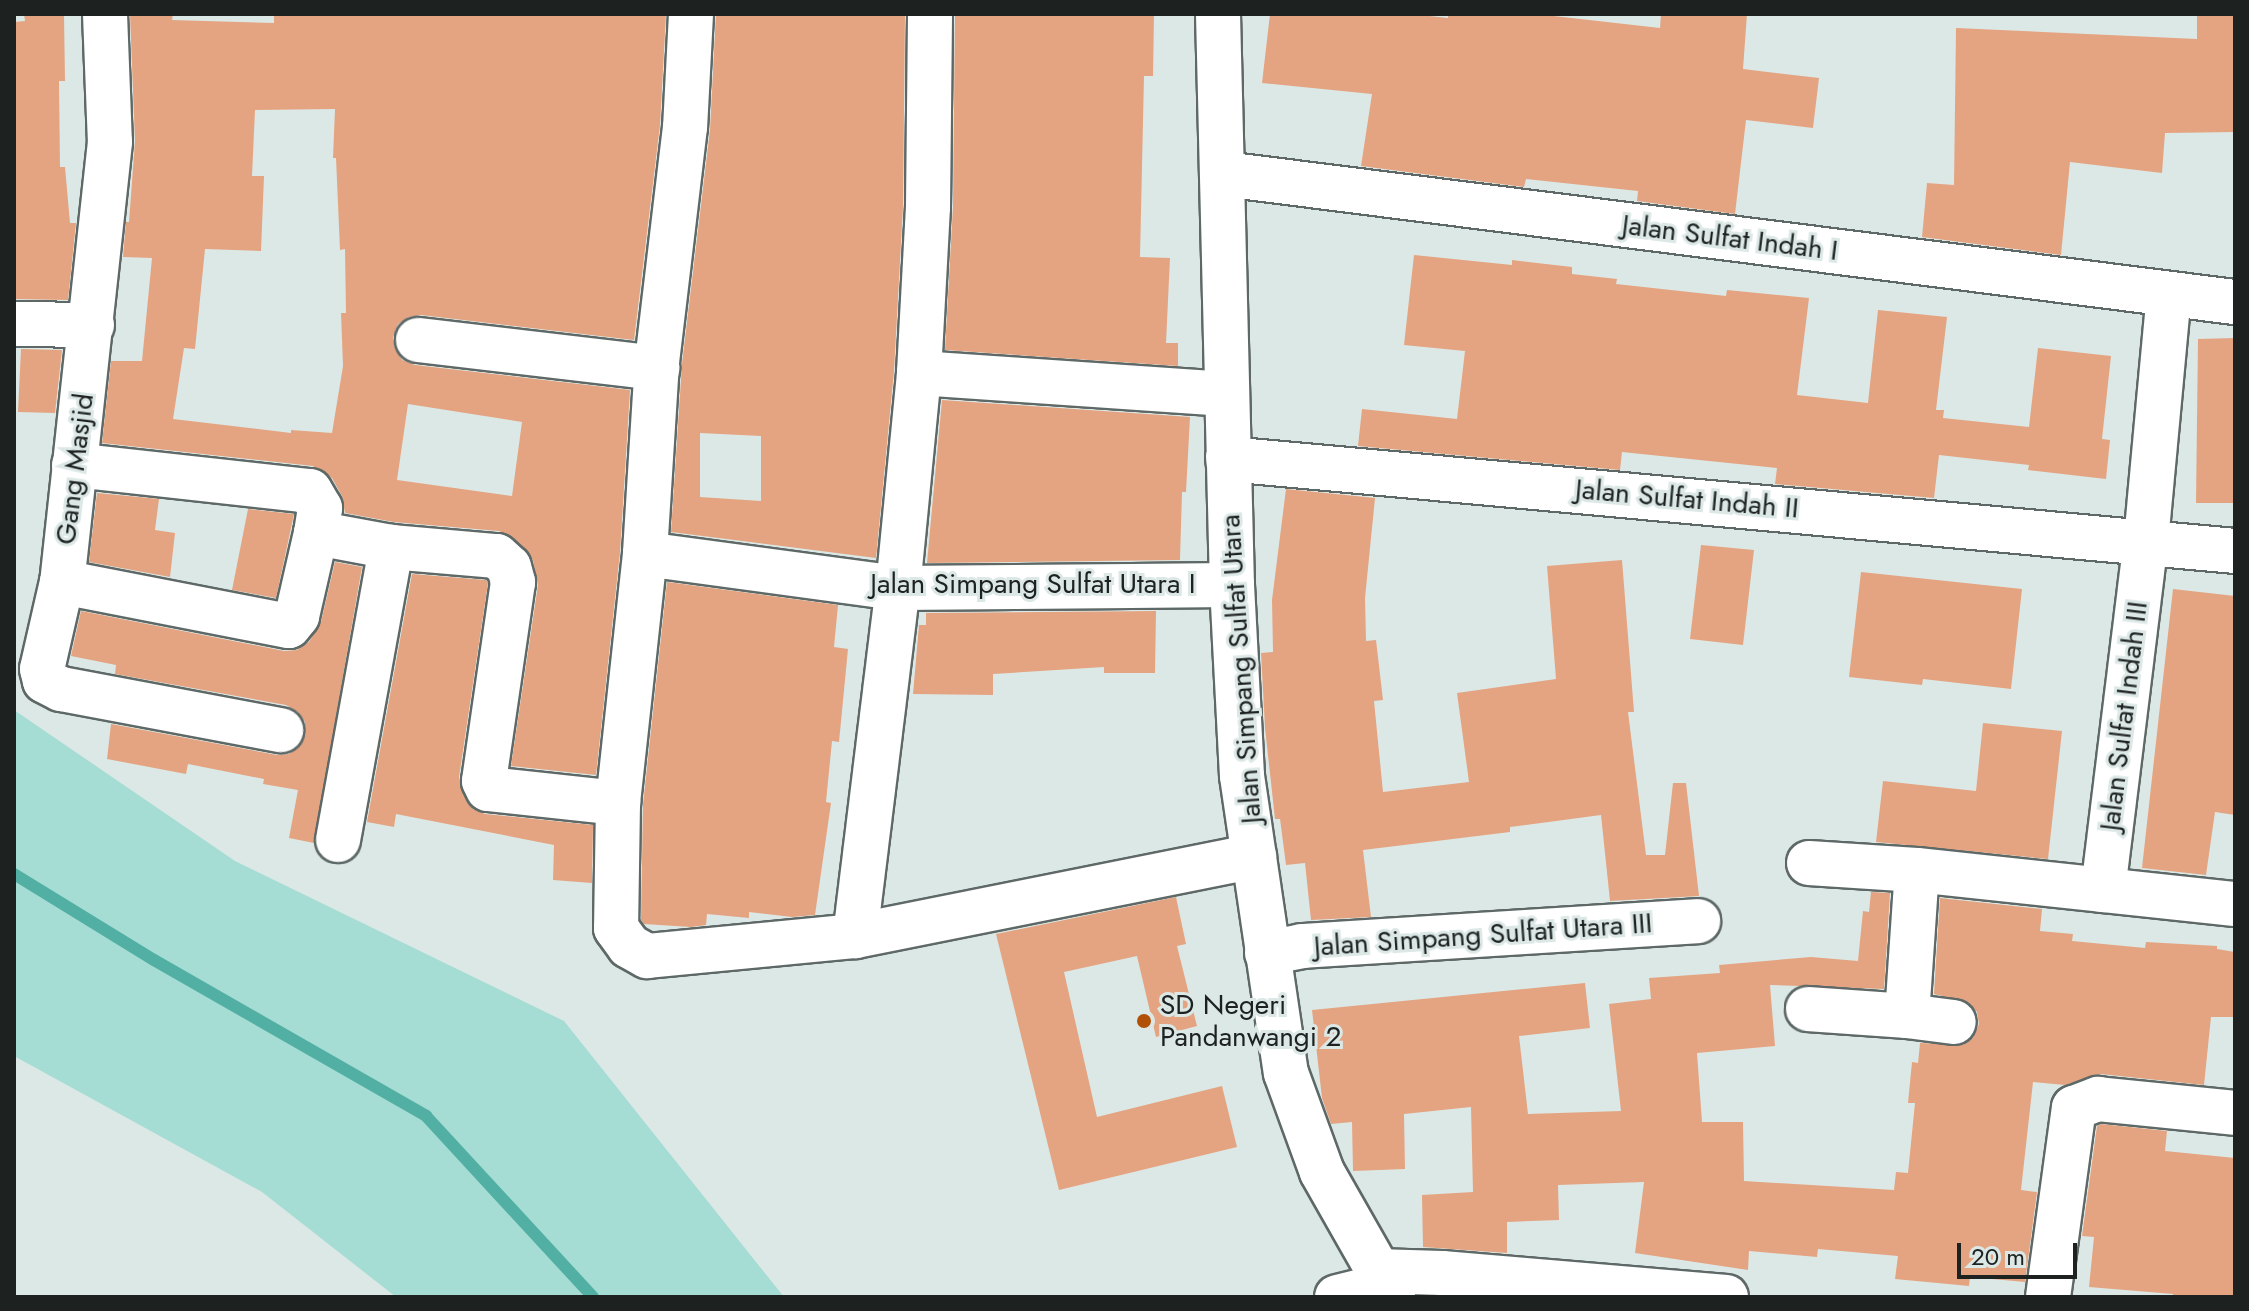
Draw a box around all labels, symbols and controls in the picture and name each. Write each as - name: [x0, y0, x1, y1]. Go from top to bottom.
- street label: Jalan Sulfat Indah I: [1620, 208, 1840, 268]
- street label: Gang Masjid: [49, 392, 101, 546]
- street label: Jalan Sulfat Indah II: [1574, 472, 1800, 526]
- street label: Jalan Simpang Sulfat Utara: [1213, 513, 1269, 825]
- street label: Jalan Simpang Sulfat Utara I: [870, 567, 1196, 601]
- street label: Jalan Sulfat Indah III: [2093, 599, 2155, 833]
- street label: Jalan Simpang Sulfat Utara III: [1313, 906, 1653, 964]
- place label: SD Negeri Pandanwangi 2: [1160, 988, 1341, 1054]
- marker: SD Negeri Pandanwangi 2: [1135, 1012, 1153, 1030]
- scale bar: [1961, 1227, 2081, 1277]
- text: 20 m: [1971, 1239, 2025, 1274]

